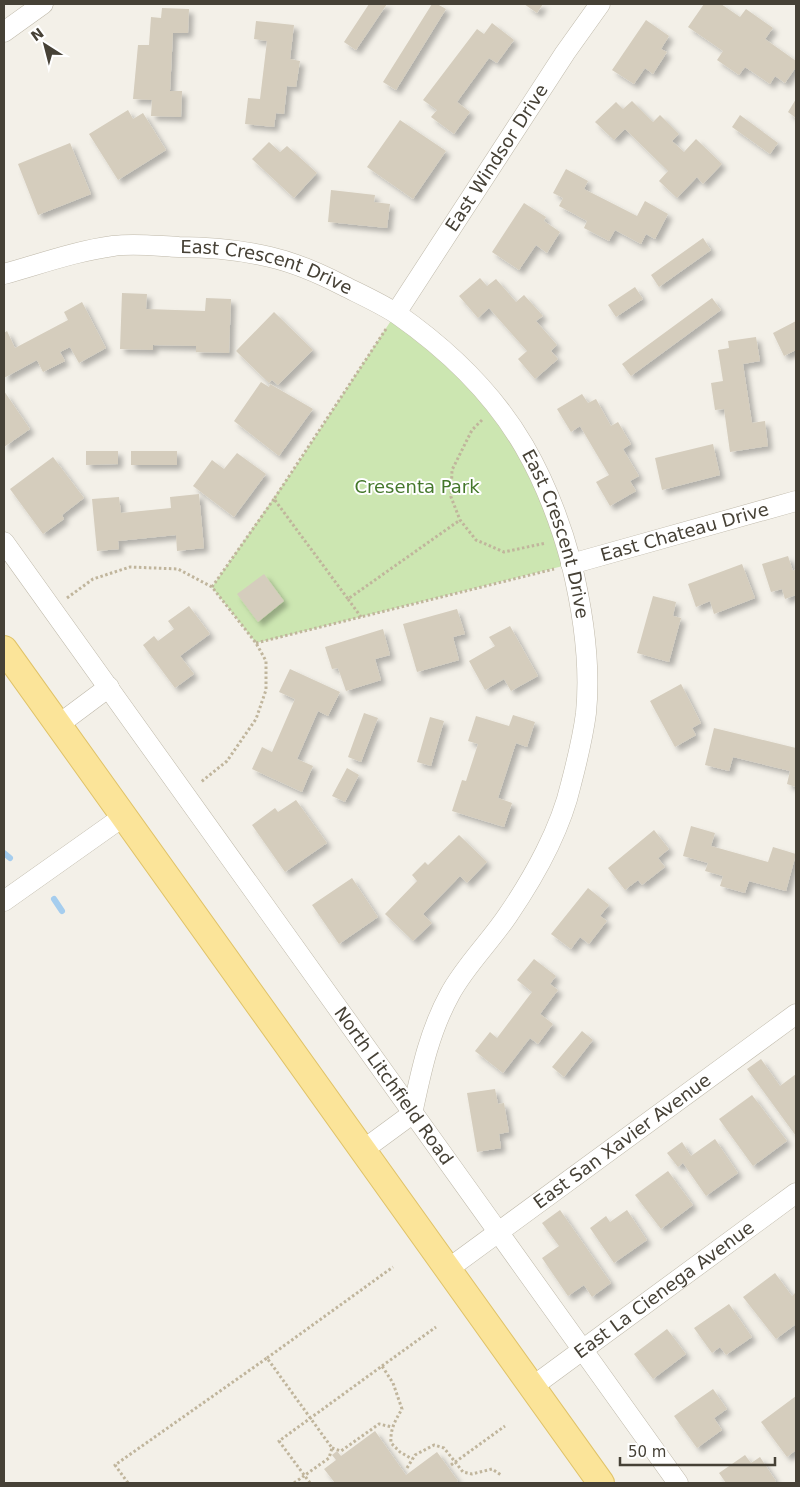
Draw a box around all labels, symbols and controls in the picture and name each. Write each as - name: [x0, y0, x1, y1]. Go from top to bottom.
- north arrow: [20, 20, 70, 70]
- text: N: [28, 25, 47, 44]
- street label: East Windsor Drive: [441, 80, 552, 235]
- street label: East Crescent Drive: [180, 236, 356, 298]
- street label: East Crescent Drive: [518, 446, 593, 620]
- park label: Cresenta Park: [354, 476, 480, 497]
- street label: East Chateau Drive: [598, 498, 771, 565]
- street label: North Litchfield Road: [330, 1003, 458, 1169]
- street label: East San Xavier Avenue: [529, 1069, 715, 1213]
- street label: East La Cienega Avenue: [570, 1217, 758, 1362]
- scale bar: [620, 1434, 775, 1466]
- text: 50 m: [628, 1443, 666, 1461]

